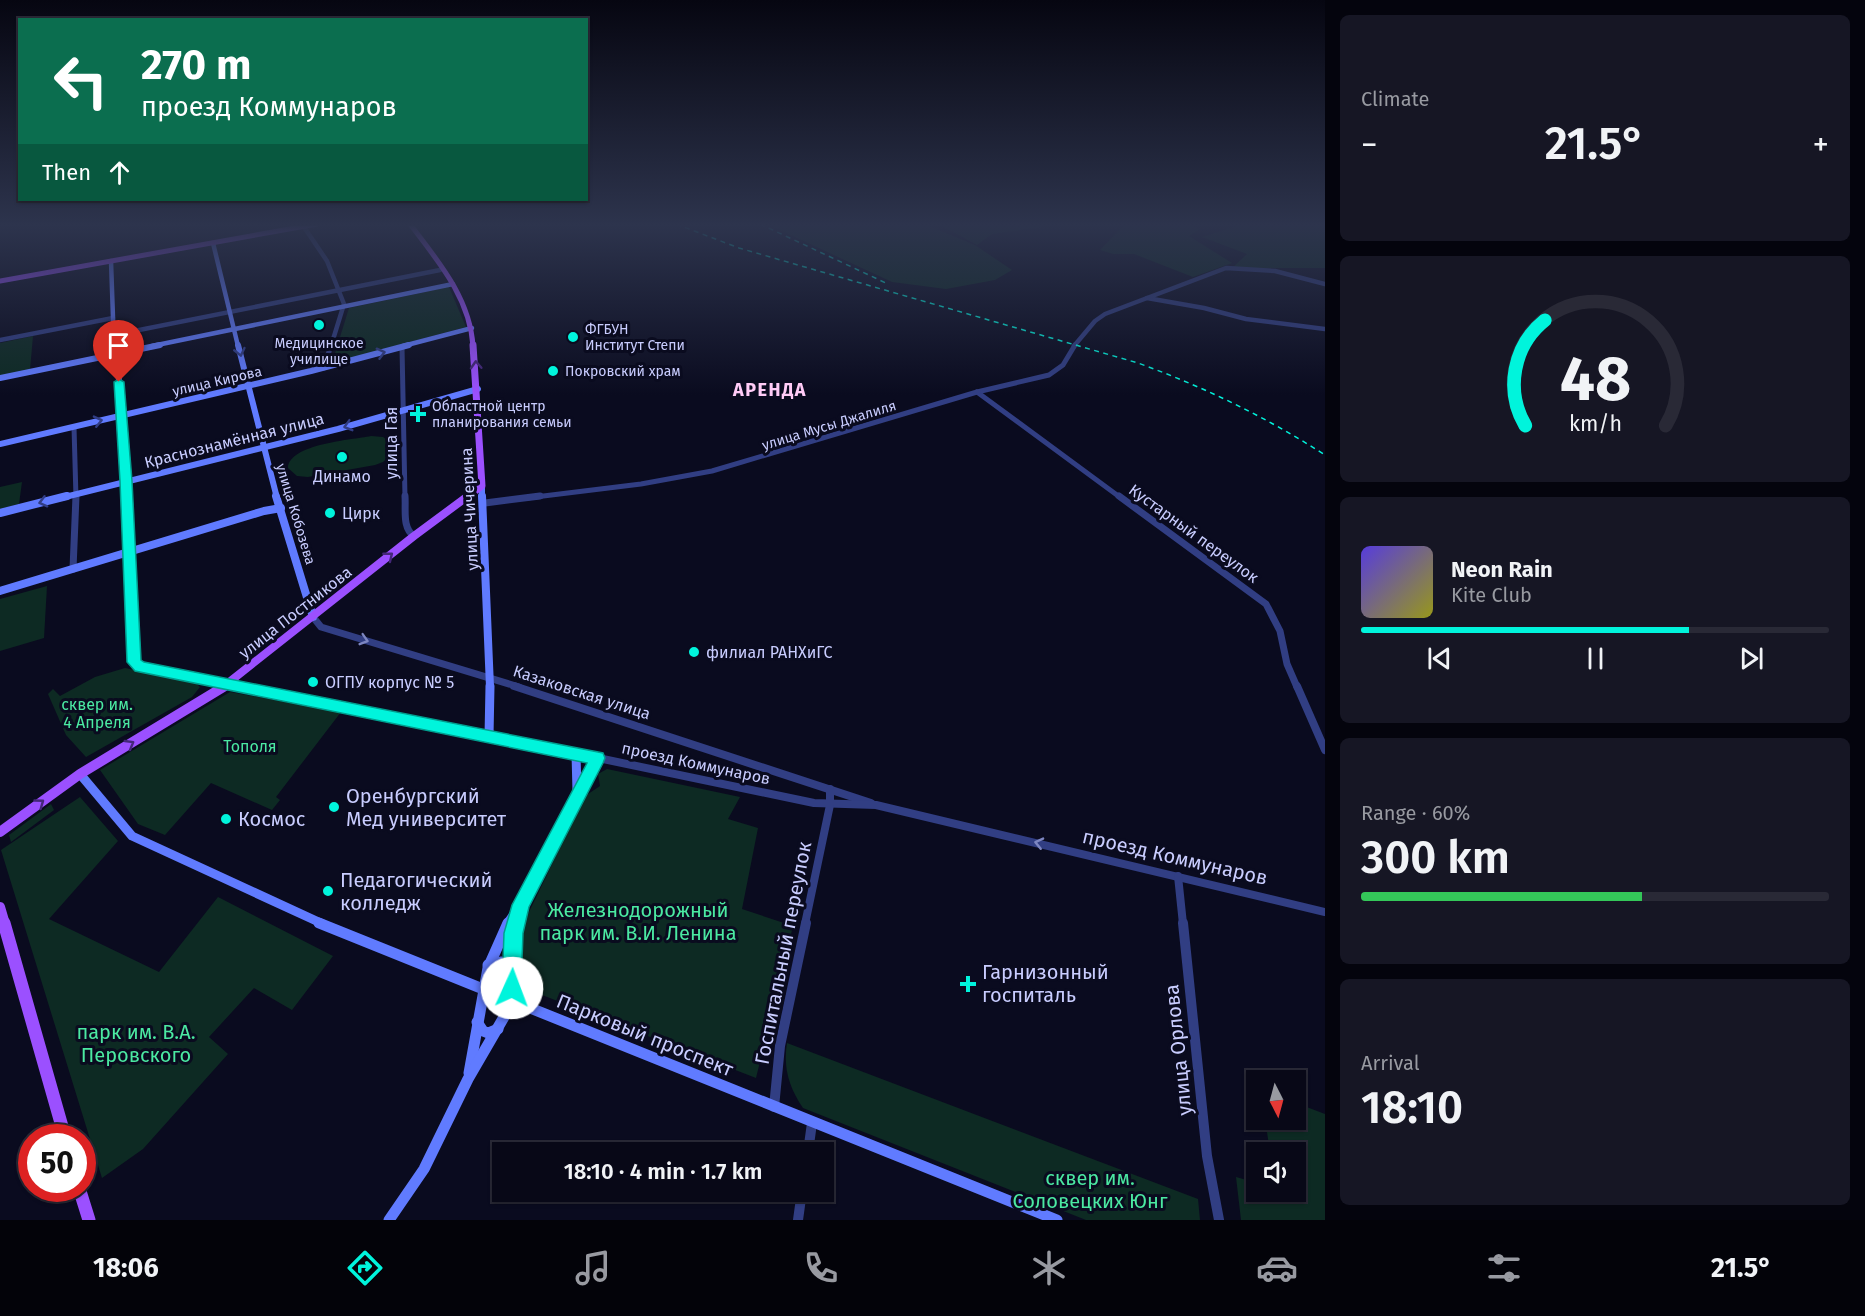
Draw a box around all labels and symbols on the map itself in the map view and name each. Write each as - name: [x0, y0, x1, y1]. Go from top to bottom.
- marker: Медицинское училище: [312, 318, 326, 332]
- pin: [93, 320, 144, 382]
- place label: ФГБУН Институт Степи: [585, 321, 685, 354]
- marker: ФГБУН Институт Степи: [566, 330, 580, 344]
- place label: Медицинское училище: [274, 335, 364, 368]
- one-way arrow: [232, 347, 245, 357]
- one-way arrow: [375, 348, 386, 360]
- one-way arrow: [470, 360, 483, 369]
- street label: улица Кирова: [171, 363, 263, 400]
- place label: Покровский храм: [565, 363, 681, 380]
- marker: Покровский храм: [546, 364, 560, 378]
- district label: АРЕНДА: [732, 379, 807, 401]
- street label: улица Мусы Джалиля: [760, 397, 898, 454]
- place label: Областной центр планирования семьи: [432, 398, 572, 431]
- marker: Областной центр планирования семьи: [409, 405, 427, 423]
- street label: улица Гая: [382, 407, 401, 479]
- street label: Краснознамённая улица: [142, 409, 326, 472]
- one-way arrow: [93, 416, 103, 429]
- one-way arrow: [343, 419, 354, 431]
- street label: улица Чичерина: [457, 447, 482, 571]
- marker: Динамо: [335, 450, 349, 464]
- street label: улица Кобозева: [272, 462, 319, 567]
- place label: Динамо: [312, 467, 371, 486]
- street label: Кустарный переулок: [1125, 480, 1263, 587]
- one-way arrow: [38, 495, 48, 508]
- place label: Цирк: [342, 504, 381, 523]
- marker: Цирк: [323, 506, 337, 520]
- one-way arrow: [382, 552, 393, 563]
- street label: улица Постникова: [235, 562, 356, 662]
- one-way arrow: [358, 633, 369, 645]
- place label: филиал РАНХиГС: [706, 643, 832, 662]
- marker: филиал РАНХиГС: [687, 645, 701, 659]
- street label: Казаковская улица: [511, 661, 653, 724]
- place label: ОГПУ корпус № 5: [325, 673, 454, 692]
- marker: ОГПУ корпус № 5: [306, 675, 320, 689]
- park label: сквер им. 4 Апреля: [61, 695, 133, 732]
- park label: Тополя: [223, 737, 277, 756]
- street label: проезд Коммунаров: [620, 738, 772, 789]
- one-way arrow: [124, 740, 134, 752]
- place label: Оренбургский Мед университет: [346, 784, 507, 831]
- one-way arrow: [33, 799, 44, 810]
- marker: Оренбургский Мед университет: [327, 800, 341, 814]
- place label: Космос: [238, 807, 305, 831]
- marker: Космос: [219, 812, 233, 826]
- street label: проезд Коммунаров: [1080, 824, 1270, 890]
- one-way arrow: [1034, 838, 1044, 851]
- street label: Госпитальный переулок: [750, 839, 817, 1067]
- place label: Педагогический колледж: [340, 868, 492, 915]
- marker: Педагогический колледж: [321, 884, 335, 898]
- park label: Железнодорожный парк им. В.И. Ленина: [539, 898, 737, 945]
- position arrow: [480, 956, 544, 1020]
- place label: Гарнизонный госпиталь: [982, 960, 1109, 1007]
- marker: Гарнизонный госпиталь: [959, 975, 977, 993]
- street label: улица Орлова: [1159, 983, 1197, 1117]
- street label: Парковый проспект: [553, 989, 738, 1082]
- park label: парк им. В.А. Перовского: [76, 1020, 196, 1067]
- north arrow: [1246, 1070, 1306, 1130]
- speed limit sign: 50: [18, 1124, 96, 1202]
- park label: сквер им. Соловецких Юнг: [1012, 1166, 1168, 1213]

